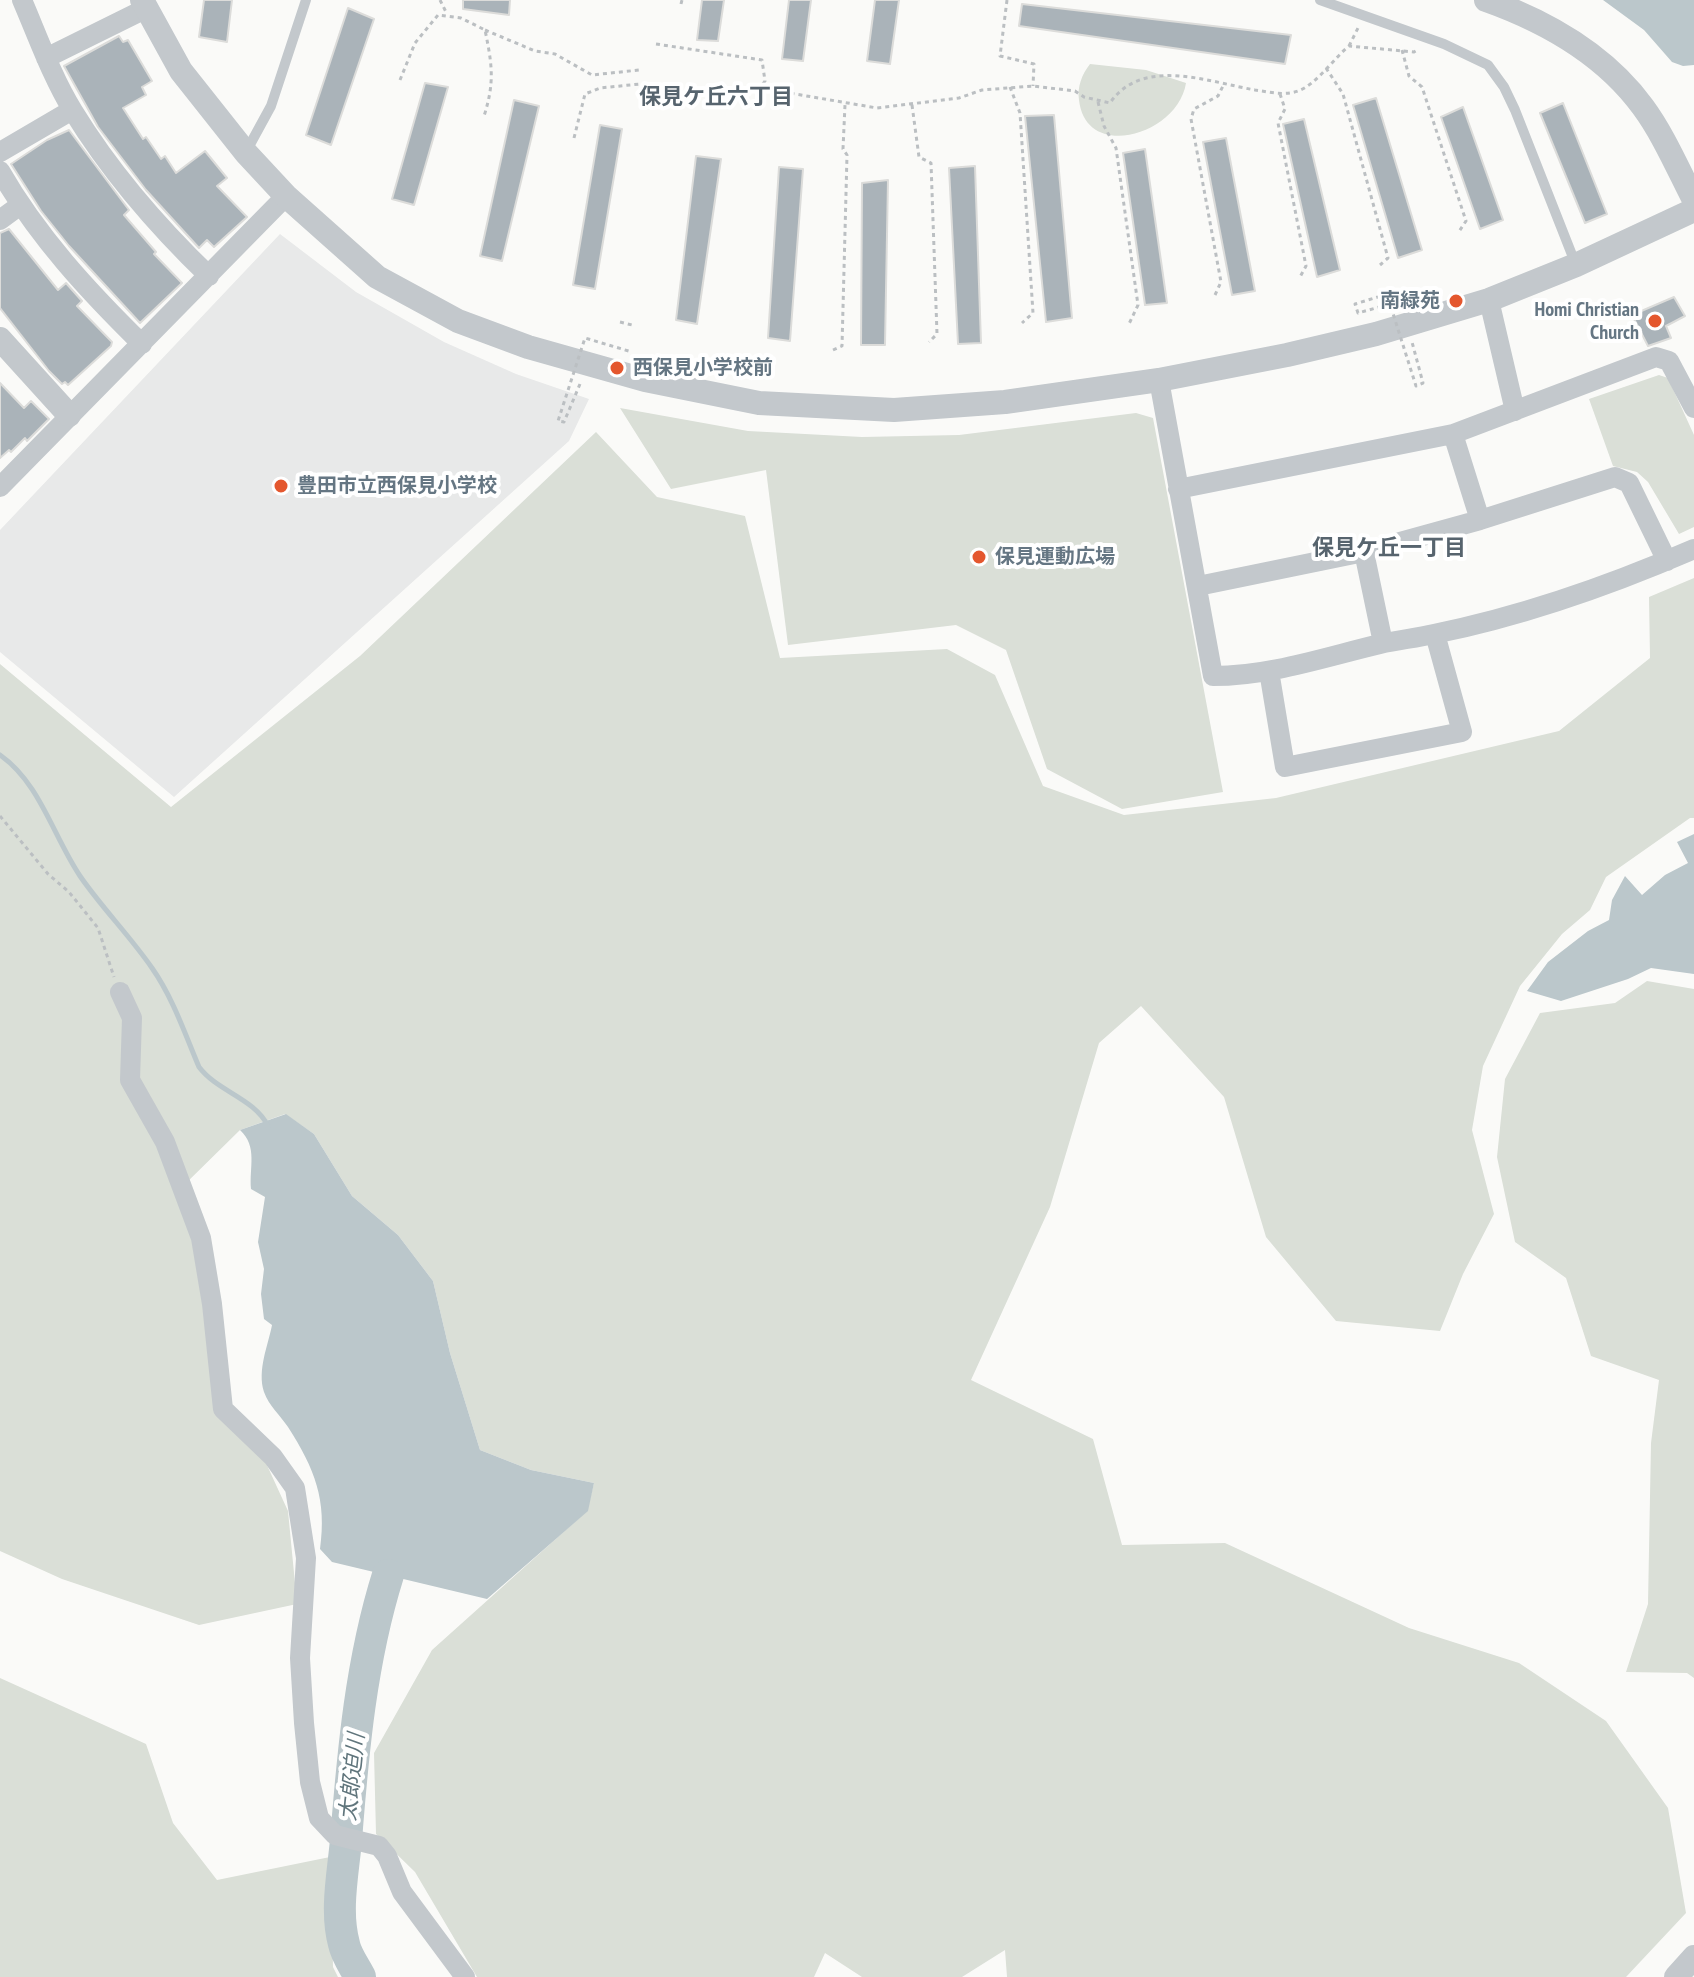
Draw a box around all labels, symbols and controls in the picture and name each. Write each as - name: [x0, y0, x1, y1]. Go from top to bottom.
- district label: 保見ケ丘六丁目: [639, 85, 793, 111]
- place label: 南緑苑: [1380, 289, 1440, 313]
- marker: 南緑苑: [1447, 292, 1465, 310]
- place label: Homi Christian Church: [1535, 298, 1639, 345]
- marker: Homi Christian Church: [1646, 312, 1664, 330]
- place label: 西保見小学校前: [633, 356, 773, 380]
- marker: 西保見小学校前: [608, 359, 626, 377]
- place label: 豊田市立西保見小学校: [297, 474, 497, 498]
- marker: 豊田市立西保見小学校: [272, 477, 290, 495]
- district label: 保見ケ丘一丁目: [1312, 536, 1466, 562]
- place label: 保見運動広場: [995, 545, 1115, 569]
- marker: 保見運動広場: [970, 548, 988, 566]
- water label: 太郎迫川: [335, 1732, 371, 1822]

